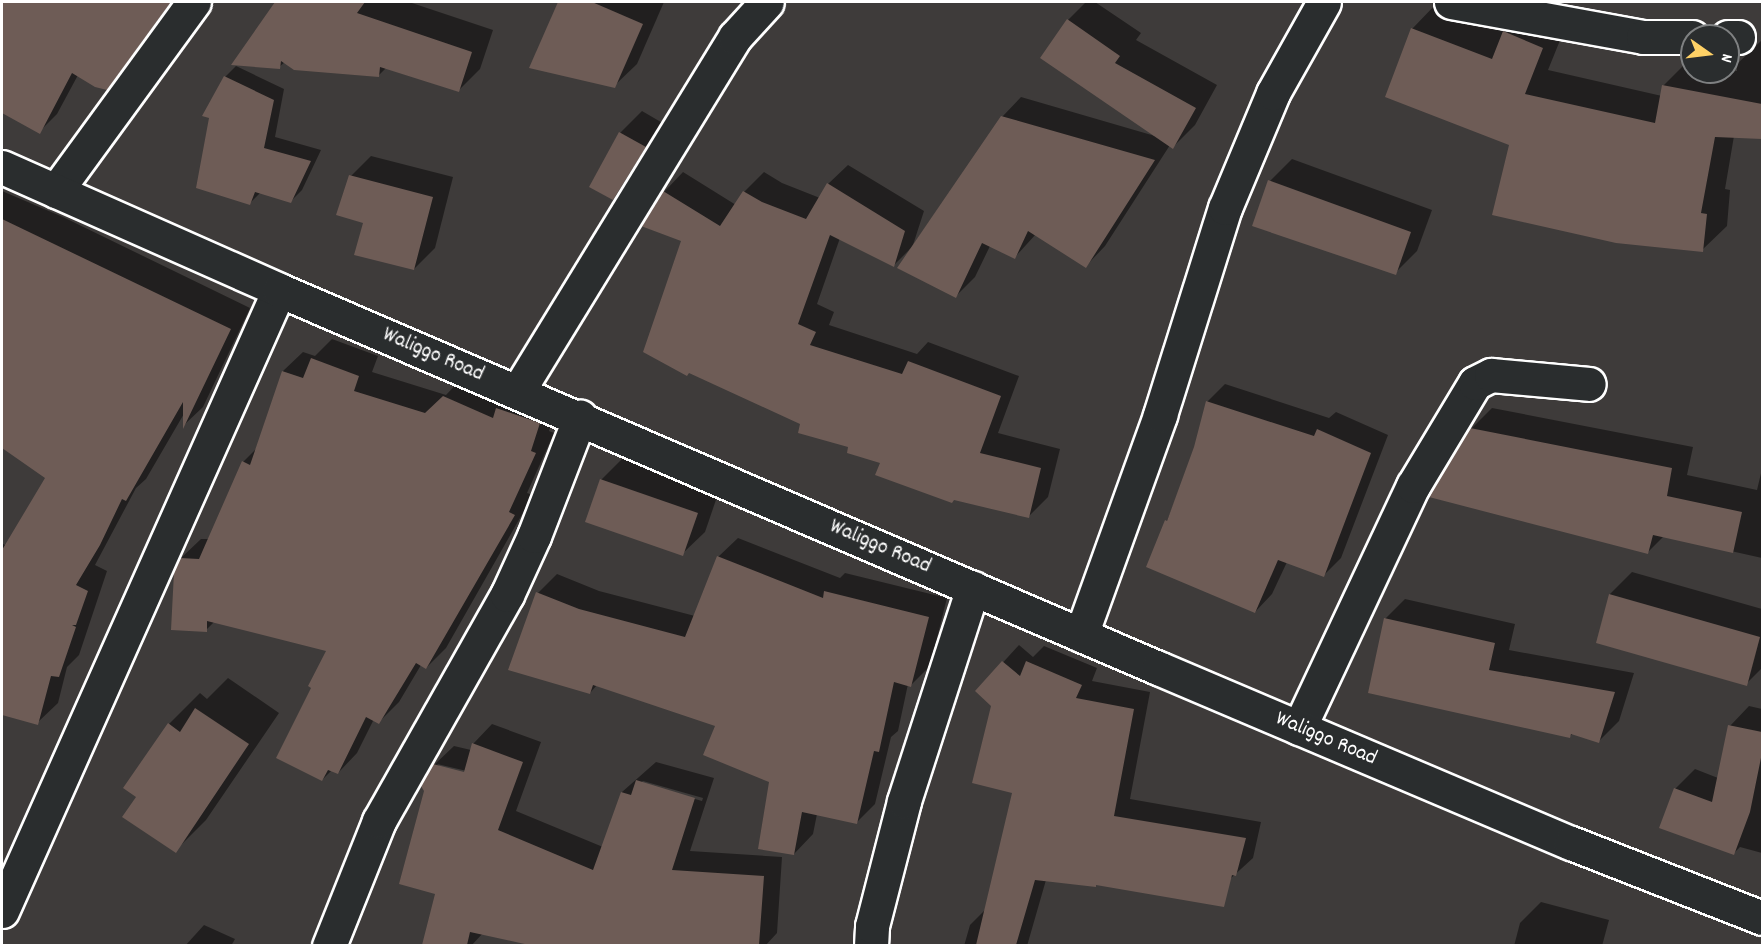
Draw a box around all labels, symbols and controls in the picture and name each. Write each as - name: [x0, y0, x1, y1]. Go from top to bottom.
- north arrow: [1680, 24, 1740, 84]
- text: N: [1714, 51, 1738, 65]
- street label: Waliggo Road: [378, 322, 488, 388]
- street label: Waliggo Road: [825, 514, 935, 580]
- street label: Waliggo Road: [1271, 706, 1381, 772]

